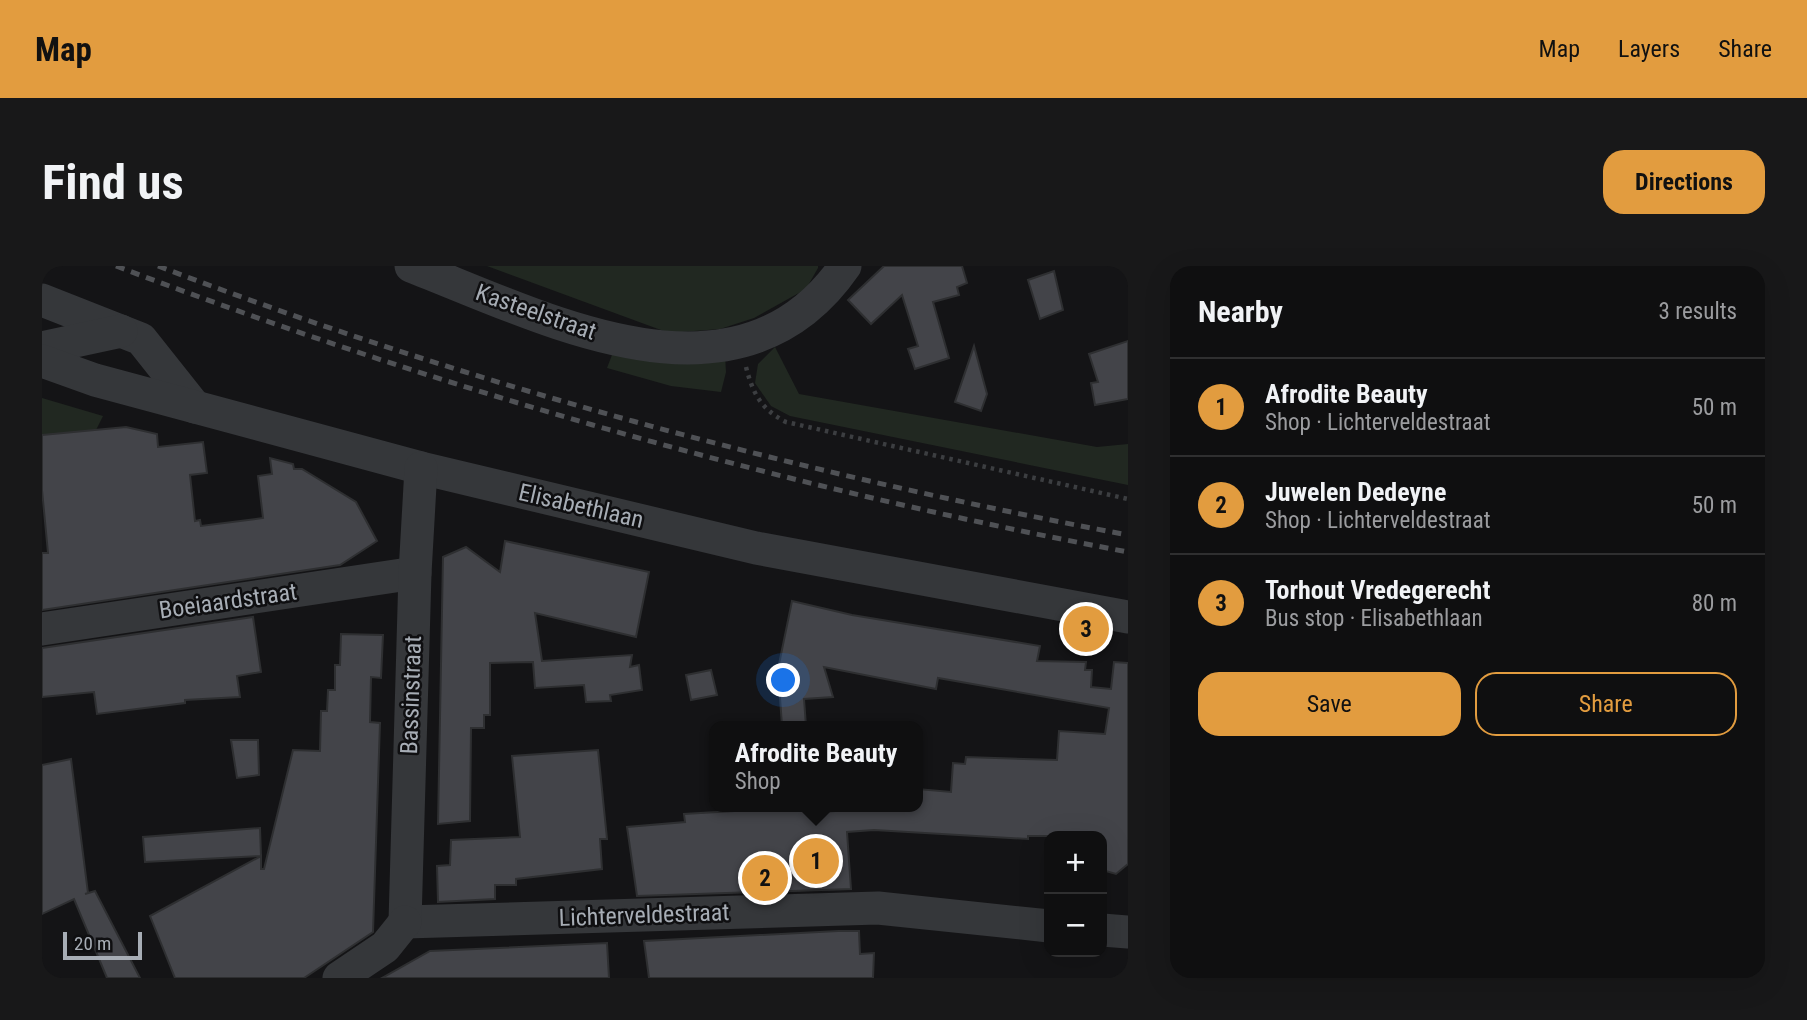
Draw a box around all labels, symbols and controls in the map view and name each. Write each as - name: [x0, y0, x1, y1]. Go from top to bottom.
- text: Map: [35, 30, 92, 69]
- text: Map: [1539, 35, 1580, 63]
- text: Layers: [1618, 35, 1680, 63]
- text: Share: [1718, 35, 1772, 63]
- button: Directions: [1603, 150, 1765, 214]
- text: Find us: [42, 154, 184, 211]
- street label: Kasteelstraat: [472, 278, 600, 346]
- text: Nearby: [1198, 294, 1283, 329]
- text: 3 results: [1659, 298, 1737, 325]
- text: Afrodite Beauty: [1265, 379, 1428, 409]
- text: 1: [1215, 394, 1227, 421]
- text: 50 m: [1692, 394, 1737, 421]
- text: Shop · Lichterveldestraat: [1265, 409, 1490, 436]
- text: Juwelen Dedeyne: [1265, 477, 1446, 507]
- street label: Elisabethlaan: [516, 478, 646, 534]
- text: 2: [1215, 492, 1227, 519]
- text: 50 m: [1692, 492, 1737, 519]
- text: Shop · Lichterveldestraat: [1265, 507, 1490, 534]
- text: Torhout Vredegerecht: [1265, 575, 1490, 605]
- street label: Boeiaardstraat: [157, 577, 299, 625]
- text: 3: [1215, 590, 1227, 617]
- text: 80 m: [1692, 590, 1737, 617]
- pin: 3: [1063, 603, 1109, 655]
- text: Bus stop · Elisabethlaan: [1265, 605, 1483, 632]
- street label: Bassinstraat: [395, 635, 427, 755]
- your location: [766, 663, 800, 697]
- button: Save: [1198, 672, 1461, 736]
- button: Share: [1475, 672, 1737, 736]
- popup: [709, 721, 923, 812]
- text: Afrodite Beauty: [735, 738, 897, 768]
- text: Shop: [735, 768, 781, 795]
- map controls: [1044, 831, 1107, 957]
- button: +: [1044, 831, 1107, 894]
- pin: 1: [793, 835, 839, 887]
- pin: 2: [742, 852, 788, 904]
- button: −: [1044, 894, 1107, 957]
- street label: Lichterveldestraat: [558, 898, 730, 932]
- scale bar: [63, 929, 142, 961]
- text: 20 m: [74, 932, 111, 955]

